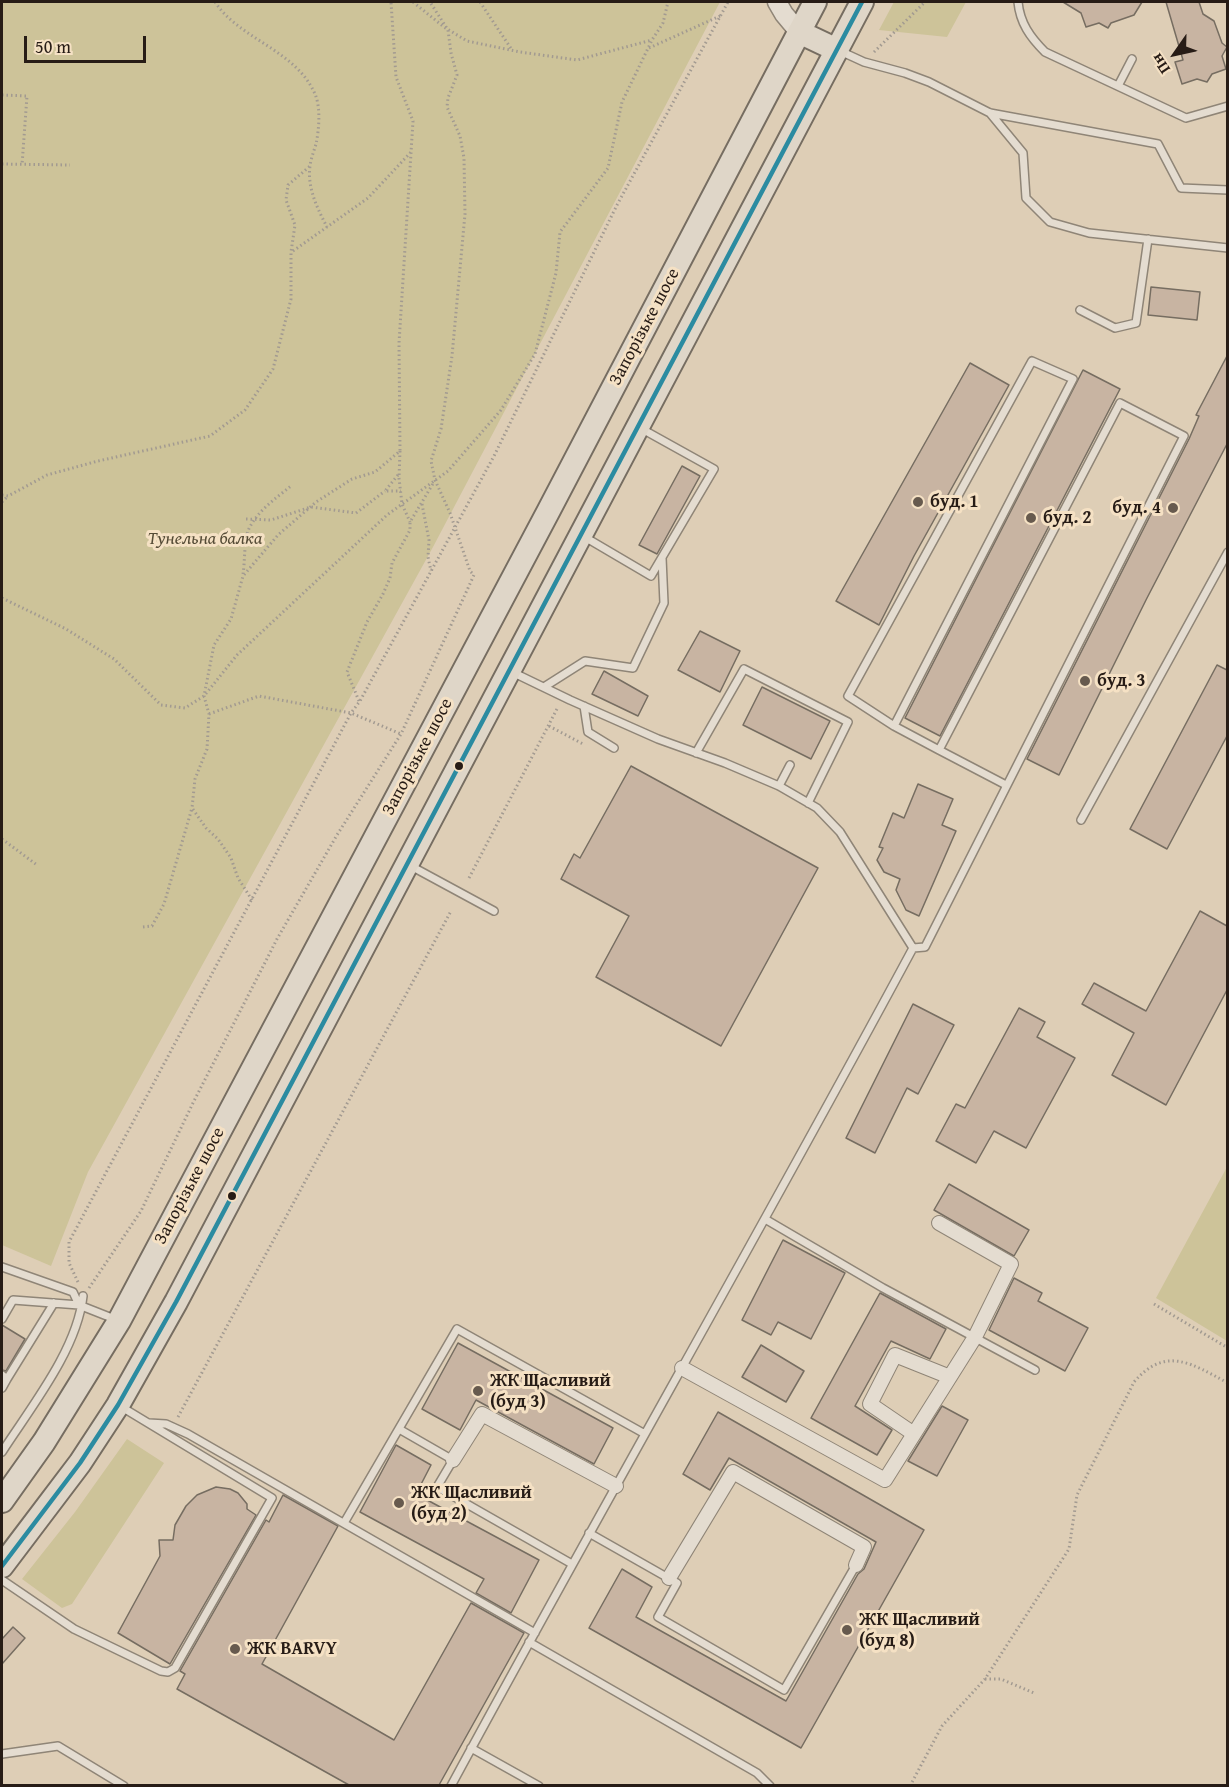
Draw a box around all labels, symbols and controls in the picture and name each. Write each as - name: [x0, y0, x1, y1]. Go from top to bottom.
- scale bar: [27, 24, 148, 62]
- north arrow: [1145, 24, 1205, 84]
- text: 50 m: [35, 33, 71, 60]
- text: Пн: [1144, 49, 1176, 79]
- street label: Запорізьке шосе: [605, 265, 685, 389]
- place label: буд. 1: [930, 491, 979, 513]
- marker: буд. 1: [911, 495, 925, 509]
- place label: буд. 4: [1112, 497, 1161, 519]
- marker: буд. 4: [1166, 501, 1180, 515]
- place label: буд. 2: [1043, 507, 1092, 529]
- marker: буд. 2: [1024, 511, 1038, 525]
- park label: Тунельна балка: [148, 528, 262, 550]
- place label: буд. 3: [1097, 670, 1146, 692]
- marker: буд. 3: [1078, 674, 1092, 688]
- street label: Запорізьке шосе: [378, 695, 458, 819]
- unlabelled marker: [453, 760, 465, 772]
- street label: Запорізьке шосе: [150, 1124, 230, 1248]
- unlabelled marker: [226, 1190, 238, 1202]
- place label: ЖК Щасливий (буд 3): [490, 1370, 611, 1412]
- marker: ЖК Щасливий (буд 3): [471, 1384, 485, 1398]
- place label: ЖК Щасливий (буд 2): [411, 1482, 532, 1524]
- marker: ЖК Щасливий (буд 2): [392, 1496, 406, 1510]
- place label: ЖК Щасливий (буд 8): [859, 1609, 980, 1652]
- marker: ЖК Щасливий (буд 8): [840, 1623, 854, 1637]
- place label: ЖК BARVY: [247, 1638, 337, 1660]
- marker: ЖК BARVY: [228, 1642, 242, 1656]

